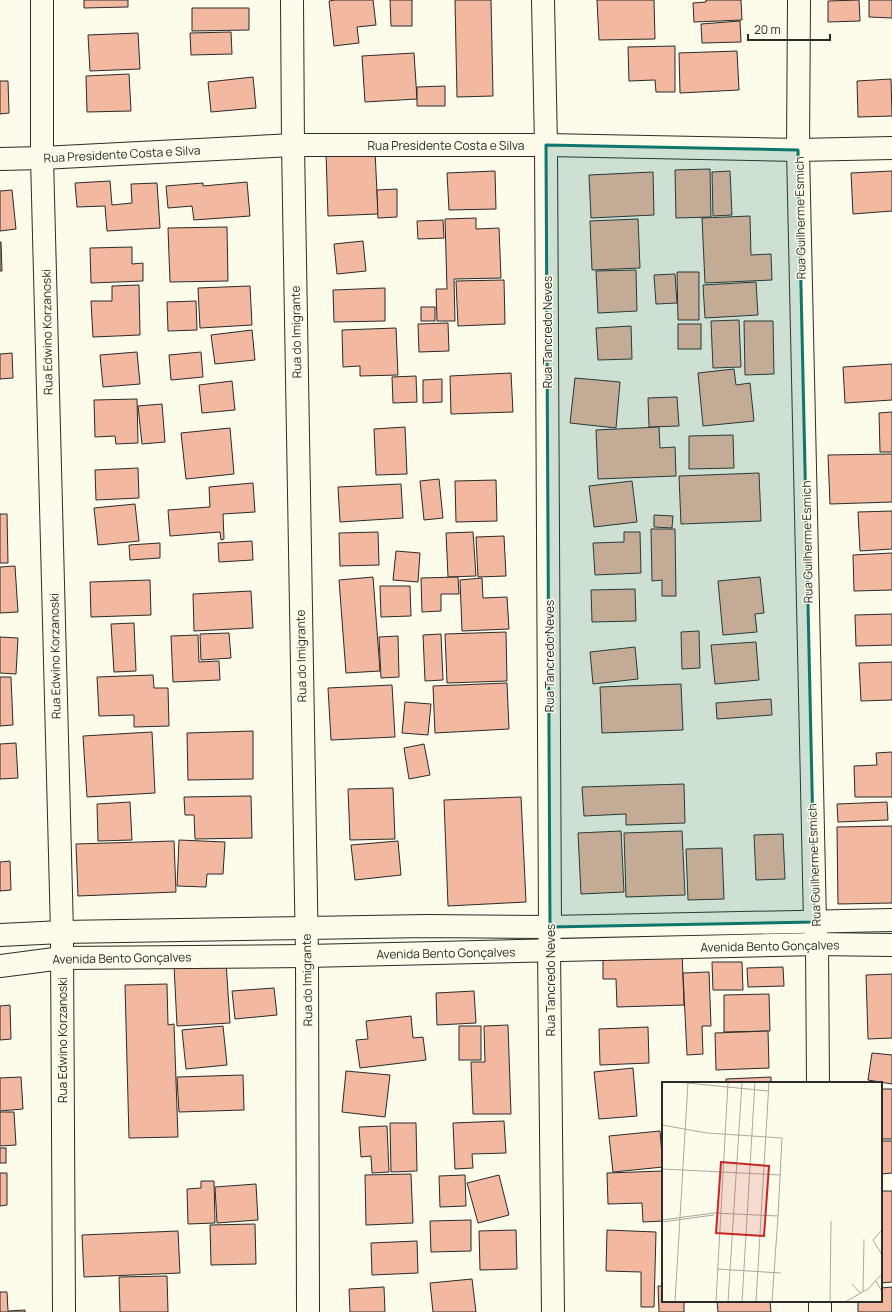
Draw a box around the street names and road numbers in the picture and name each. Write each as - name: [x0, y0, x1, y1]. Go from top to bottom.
- street label: Rua Presidente Costa e Silva: [368, 137, 525, 154]
- street label: Rua Presidente Costa e Silva: [43, 141, 201, 167]
- street label: Rua Guilherme Esmich: [790, 156, 810, 280]
- street label: Rua Edwino Korzanoski: [37, 269, 57, 395]
- street label: Rua Tancredo Neves: [539, 276, 556, 388]
- street label: Rua do Imigrante: [287, 285, 305, 379]
- street label: Rua Guilherme Esmich: [797, 480, 817, 604]
- street label: Rua Edwino Korzanoski: [45, 593, 65, 719]
- street label: Rua Tancredo Neves: [541, 600, 558, 712]
- street label: Rua do Imigrante: [292, 609, 310, 703]
- street label: Rua Guilherme Esmich: [803, 803, 825, 927]
- street label: Rua Tancredo Neves: [542, 924, 559, 1036]
- street label: Rua do Imigrante: [298, 933, 316, 1027]
- street label: Avenida Bento Gonçalves: [700, 936, 840, 956]
- street label: Avenida Bento Gonçalves: [376, 943, 516, 963]
- street label: Avenida Bento Gonçalves: [52, 948, 192, 968]
- street label: Rua Edwino Korzanoski: [54, 977, 71, 1103]

